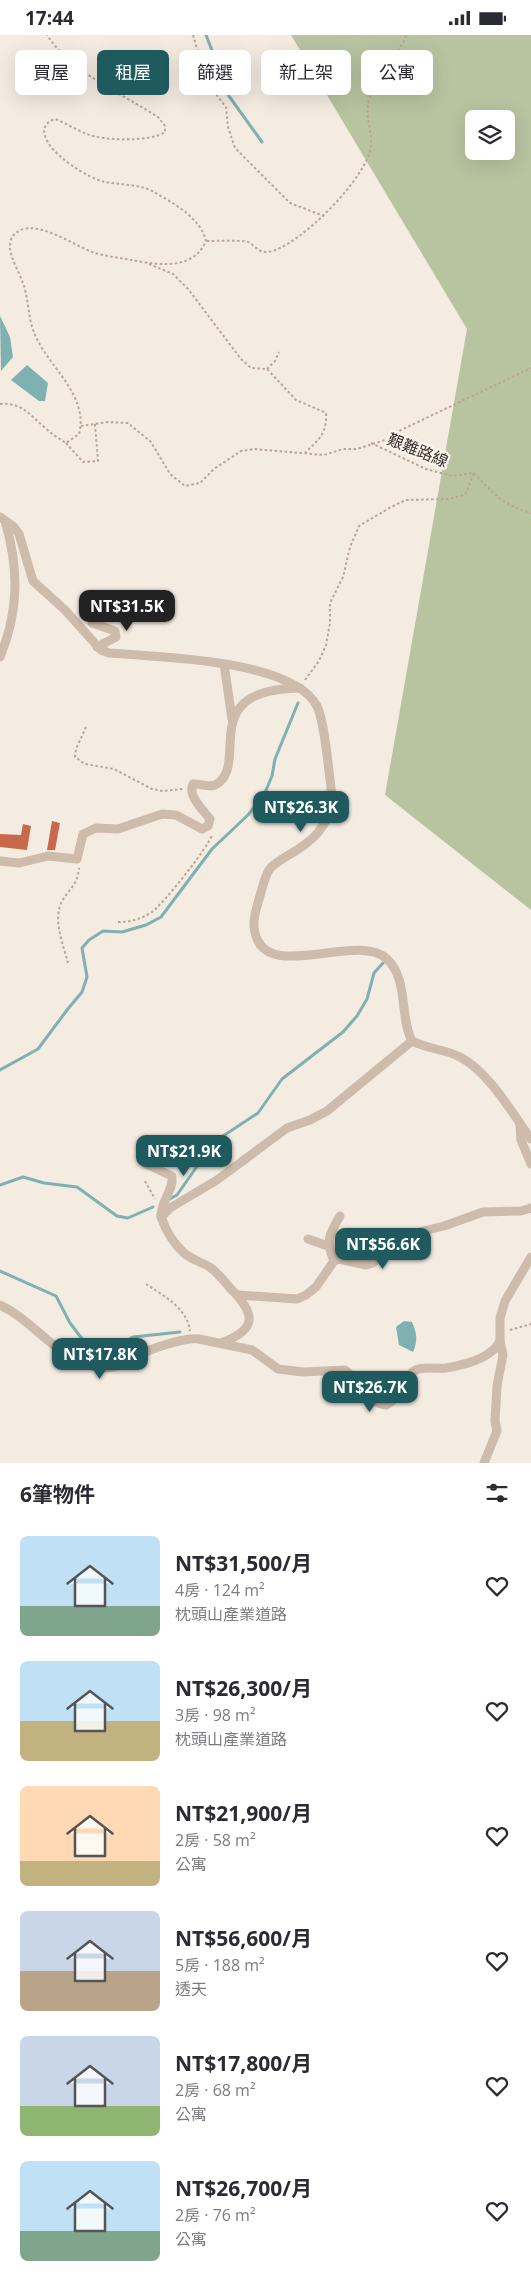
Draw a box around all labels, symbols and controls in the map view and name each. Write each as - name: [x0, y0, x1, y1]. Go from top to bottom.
- text: 17:44: [25, 5, 74, 31]
- chip: 買屋: [15, 50, 87, 95]
- chip: 租屋: [97, 50, 169, 95]
- chip: 篩選: [179, 50, 251, 95]
- chip: 新上架: [261, 50, 351, 95]
- chip: 公寓: [361, 50, 433, 95]
- map controls: [465, 110, 515, 160]
- button: layers: [465, 110, 515, 160]
- street label: 艱難路線: [384, 428, 452, 472]
- pin: NT$31.5K: [75, 589, 179, 632]
- text: NT$31.5K: [90, 595, 164, 617]
- pin: NT$26.3K: [249, 791, 353, 833]
- text: NT$26.3K: [264, 796, 338, 818]
- pin: NT$21.9K: [132, 1135, 236, 1177]
- text: NT$21.9K: [147, 1140, 221, 1162]
- pin: NT$56.6K: [331, 1227, 435, 1270]
- text: NT$56.6K: [346, 1233, 420, 1255]
- pin: NT$17.8K: [48, 1337, 152, 1380]
- text: NT$17.8K: [63, 1343, 137, 1365]
- pin: NT$26.7K: [318, 1371, 422, 1413]
- text: NT$26.7K: [333, 1376, 407, 1398]
- icon: filters: [483, 1479, 511, 1507]
- text: 6筆物件: [20, 1480, 95, 1508]
- text: NT$31,500/月: [175, 1549, 312, 1577]
- icon: home: [60, 1556, 120, 1616]
- icon: heart: [483, 1572, 511, 1600]
- text: 4房 · 124 m²: [175, 1579, 265, 1601]
- text: 枕頭山產業道路: [175, 1603, 287, 1625]
- text: NT$26,300/月: [175, 1674, 312, 1702]
- icon: home: [60, 1681, 120, 1741]
- icon: heart: [483, 1697, 511, 1725]
- text: 3房 · 98 m²: [175, 1704, 256, 1726]
- text: 枕頭山產業道路: [175, 1728, 287, 1750]
- text: NT$21,900/月: [175, 1799, 312, 1827]
- icon: home: [60, 1806, 120, 1866]
- icon: heart: [483, 1822, 511, 1850]
- text: 2房 · 58 m²: [175, 1829, 256, 1851]
- text: 公寓: [175, 1853, 207, 1875]
- text: NT$56,600/月: [175, 1924, 312, 1952]
- icon: home: [60, 1931, 120, 1991]
- icon: heart: [483, 1947, 511, 1975]
- text: 5房 · 188 m²: [175, 1954, 265, 1976]
- text: 透天: [175, 1978, 207, 2000]
- text: NT$17,800/月: [175, 2049, 312, 2077]
- icon: home: [60, 2056, 120, 2116]
- icon: heart: [483, 2072, 511, 2100]
- text: 2房 · 68 m²: [175, 2079, 256, 2101]
- text: 公寓: [175, 2103, 207, 2125]
- text: NT$26,700/月: [175, 2174, 312, 2202]
- icon: home: [60, 2181, 120, 2241]
- icon: heart: [483, 2197, 511, 2225]
- text: 2房 · 76 m²: [175, 2204, 256, 2226]
- text: 公寓: [175, 2228, 207, 2250]

